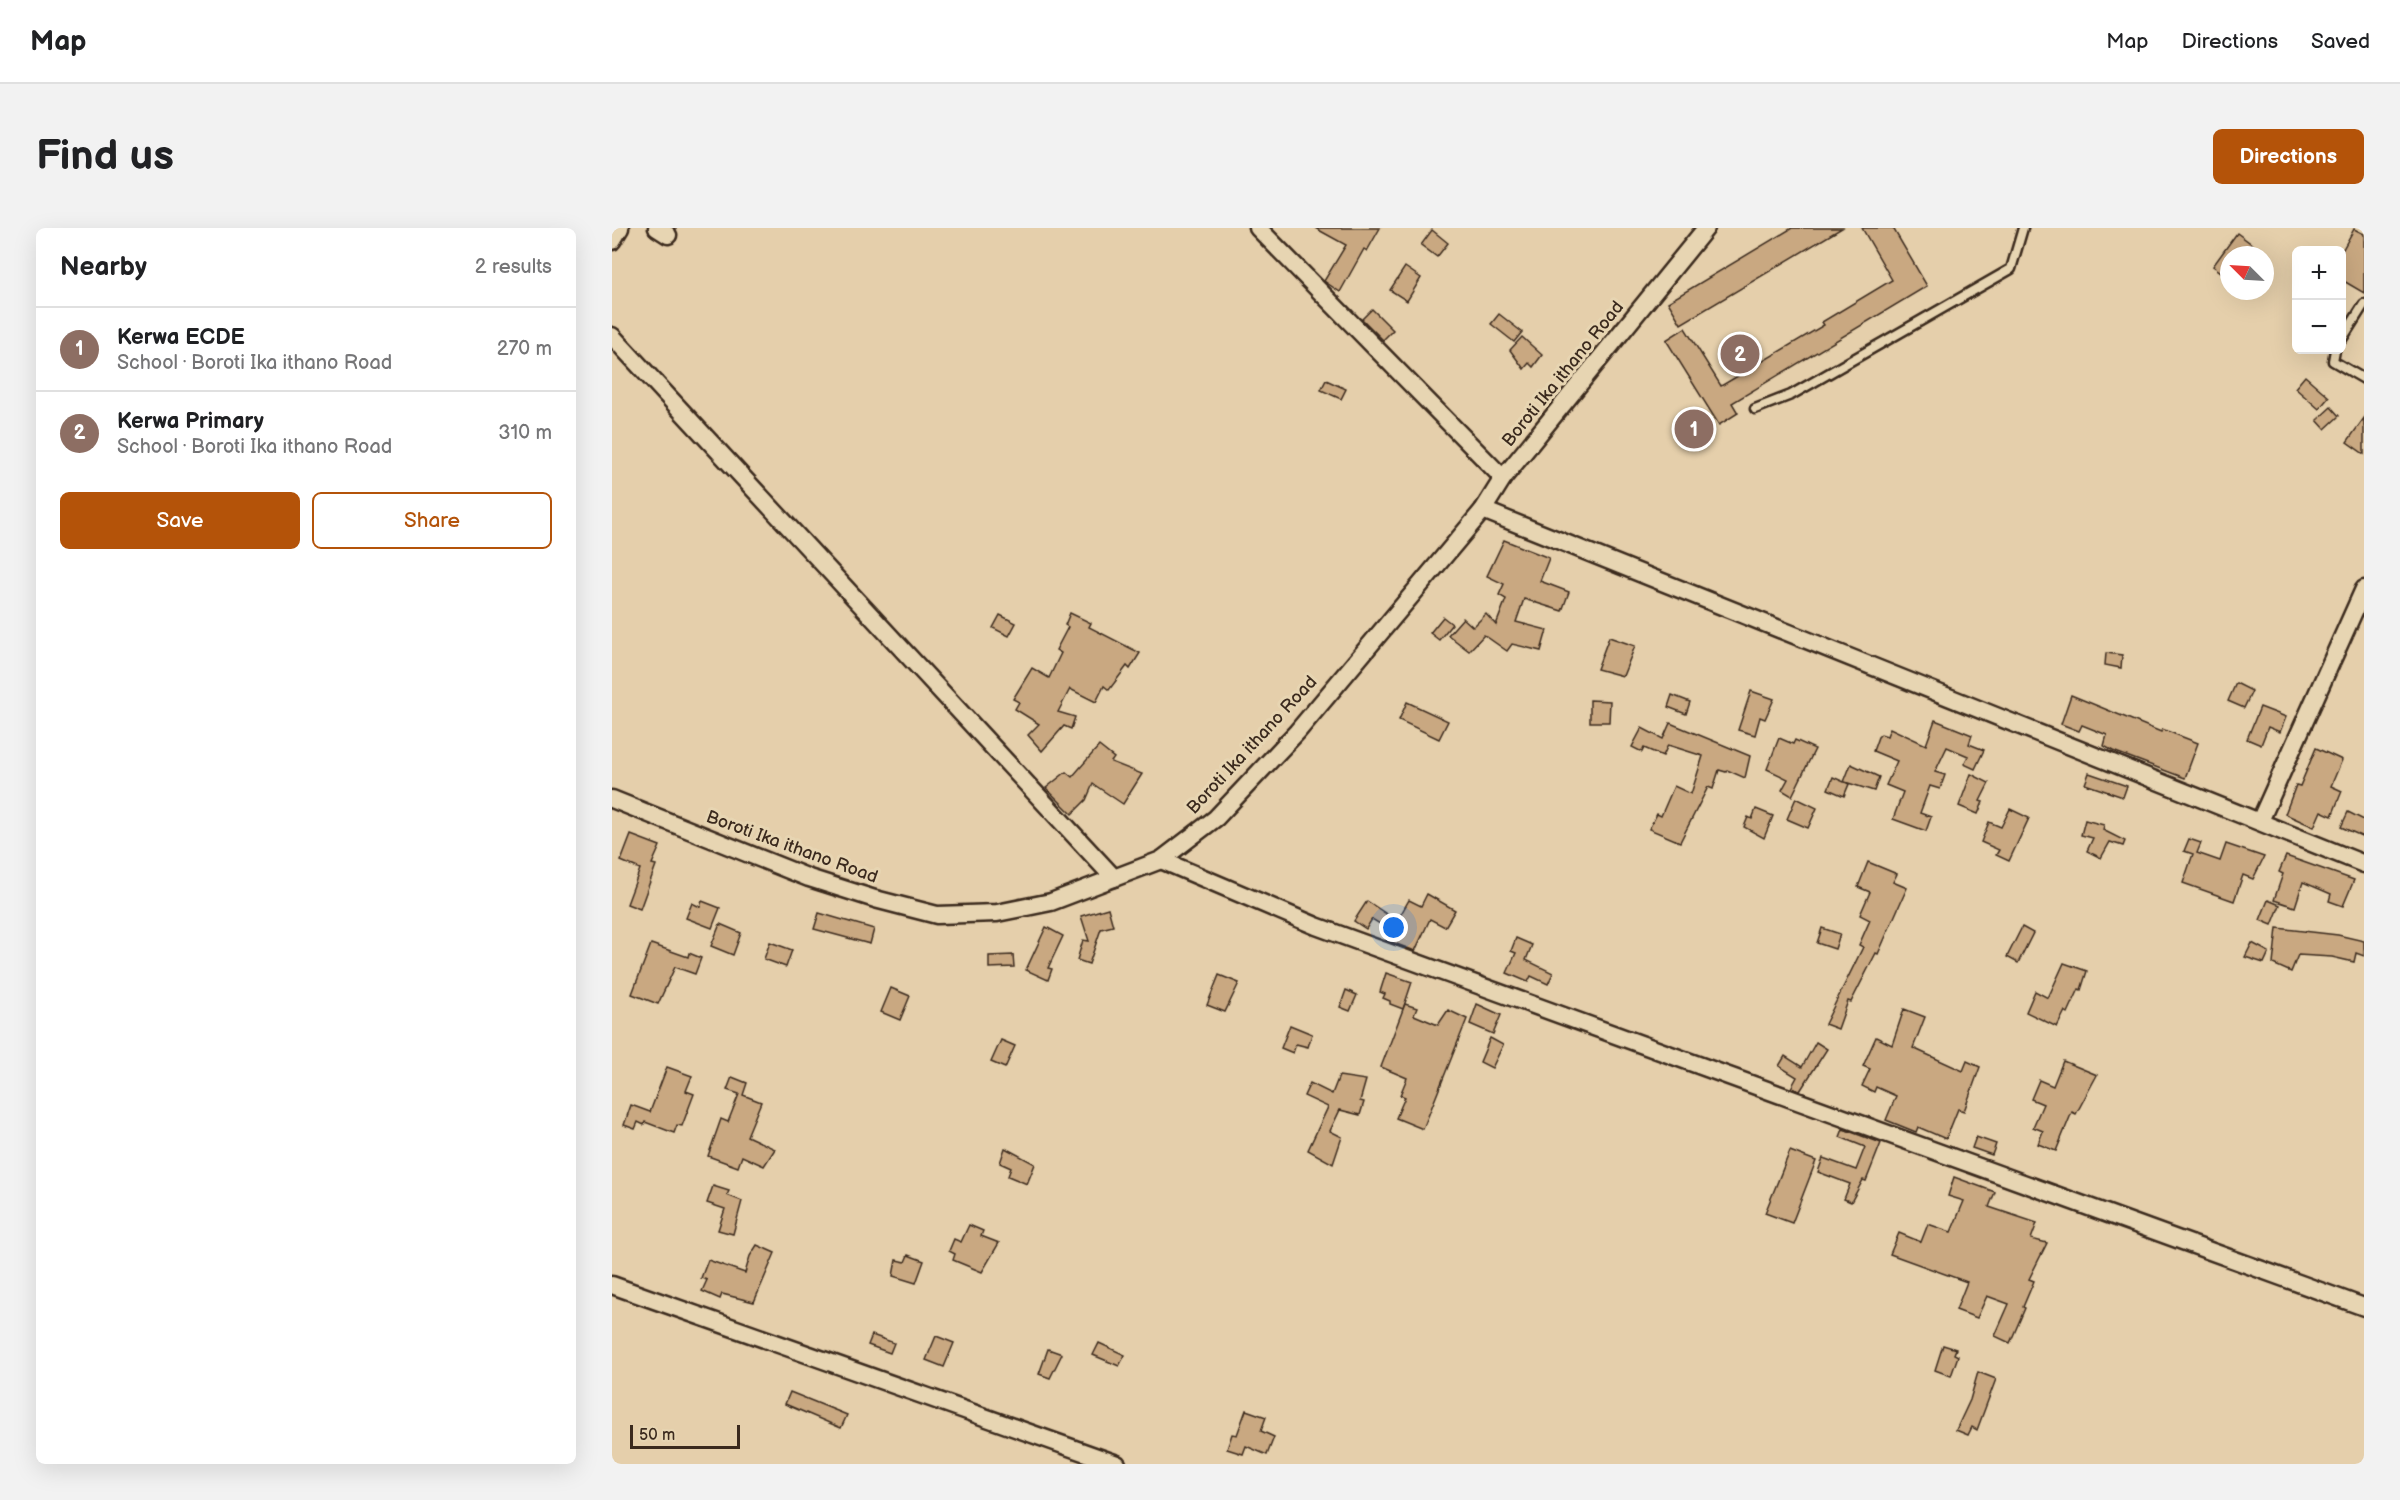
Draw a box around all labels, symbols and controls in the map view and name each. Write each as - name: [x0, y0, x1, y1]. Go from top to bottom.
- text: Map: [30, 25, 86, 58]
- text: Map: [2106, 29, 2149, 54]
- text: Directions: [2182, 29, 2278, 54]
- text: Saved: [2311, 29, 2370, 54]
- button: Directions: [2213, 129, 2364, 184]
- text: Find us: [36, 131, 174, 182]
- north arrow: [2220, 246, 2274, 300]
- map controls: [2292, 246, 2346, 354]
- button: +: [2292, 246, 2346, 300]
- text: Nearby: [60, 252, 147, 283]
- text: 2 results: [475, 255, 552, 279]
- street label: Boroti Ika ithano Road: [1498, 297, 1628, 451]
- button: −: [2292, 300, 2346, 354]
- text: Kerwa ECDE: [117, 324, 245, 351]
- pin: 2: [1720, 332, 1760, 376]
- text: 1: [75, 337, 84, 361]
- text: 270 m: [497, 337, 552, 361]
- text: School · Boroti Ika ithano Road: [117, 351, 392, 375]
- pin: 1: [1674, 406, 1714, 452]
- text: Kerwa Primary: [117, 408, 264, 435]
- text: 2: [74, 421, 85, 445]
- text: 310 m: [498, 421, 552, 445]
- text: School · Boroti Ika ithano Road: [117, 435, 392, 459]
- button: Save: [60, 492, 300, 549]
- button: Share: [312, 492, 552, 549]
- street label: Boroti Ika ithano Road: [1183, 672, 1321, 818]
- street label: Boroti Ika ithano Road: [703, 806, 881, 888]
- your location: [1379, 913, 1408, 942]
- scale bar: [630, 1422, 740, 1450]
- text: 50 m: [639, 1426, 675, 1445]

